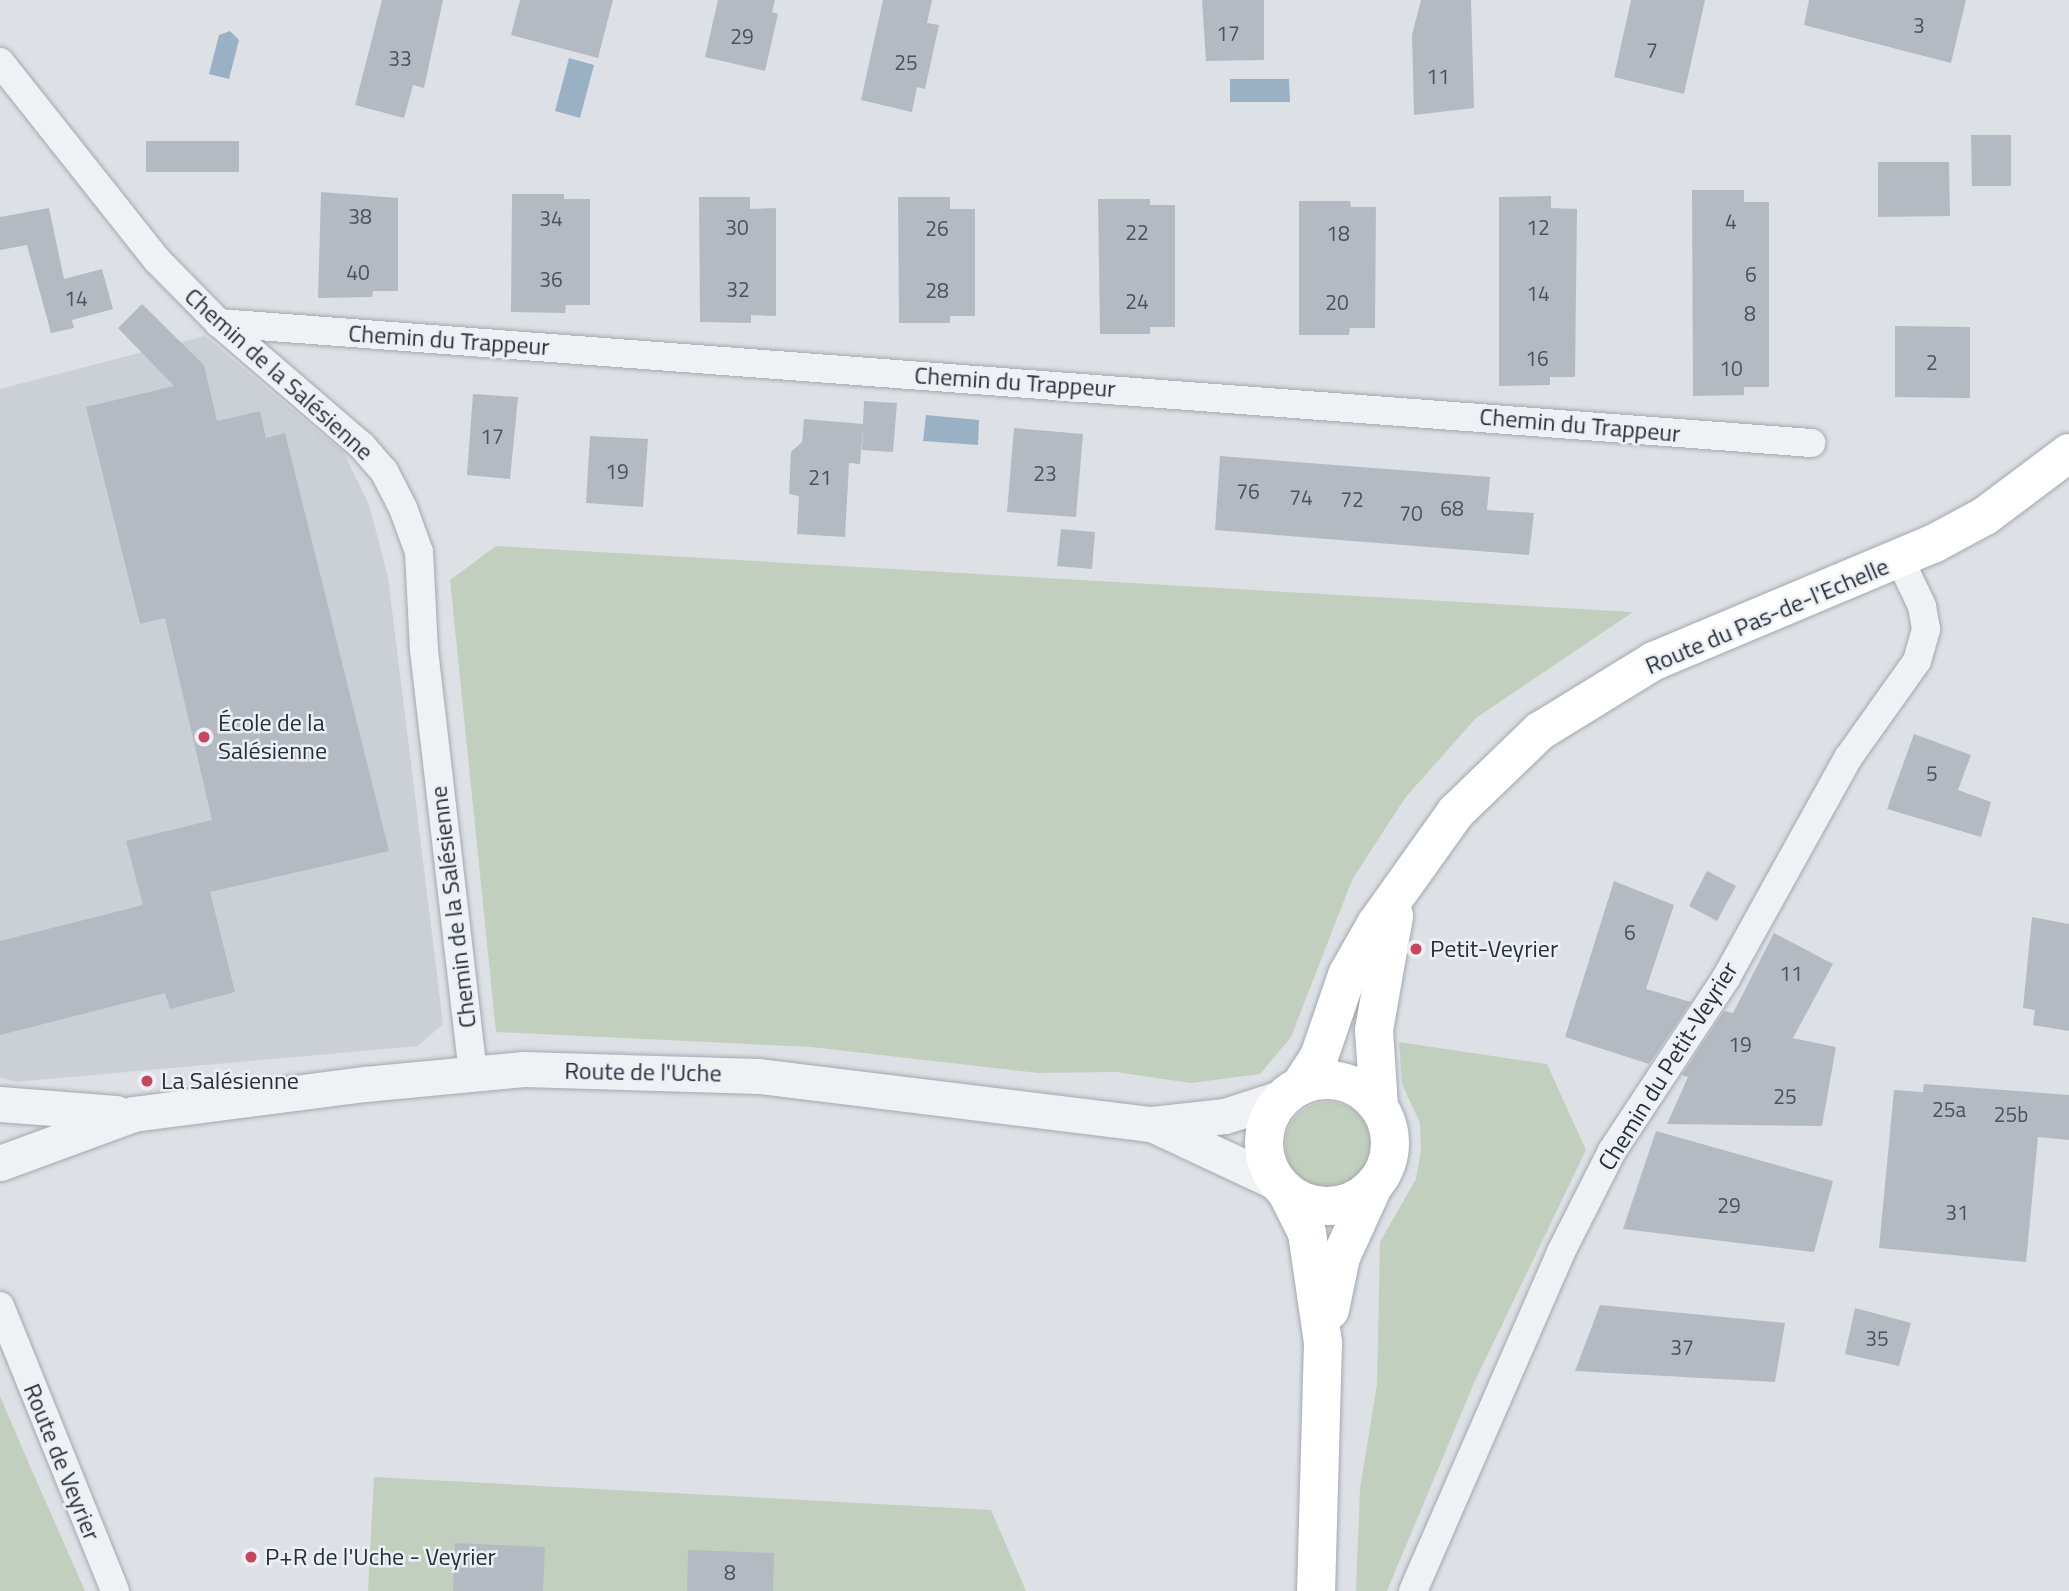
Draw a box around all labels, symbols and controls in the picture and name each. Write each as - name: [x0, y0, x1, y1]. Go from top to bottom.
- house number: 3: [1913, 12, 1925, 38]
- house number: 17: [1216, 20, 1240, 46]
- house number: 29: [730, 23, 754, 49]
- house number: 7: [1646, 37, 1658, 63]
- house number: 33: [388, 45, 412, 71]
- house number: 25: [894, 49, 918, 75]
- house number: 11: [1426, 63, 1450, 89]
- house number: 38: [348, 203, 372, 229]
- house number: 34: [539, 205, 563, 231]
- house number: 4: [1725, 208, 1737, 234]
- house number: 30: [725, 214, 749, 240]
- house number: 12: [1526, 214, 1550, 240]
- house number: 26: [925, 215, 949, 241]
- house number: 22: [1125, 219, 1149, 245]
- house number: 18: [1326, 220, 1350, 246]
- house number: 40: [346, 259, 370, 285]
- house number: 6: [1745, 261, 1757, 287]
- house number: 36: [539, 266, 563, 292]
- house number: 32: [726, 276, 750, 302]
- house number: 28: [925, 277, 949, 303]
- house number: 14: [1526, 280, 1550, 306]
- street label: Chemin de la Salésienne: [179, 282, 379, 466]
- house number: 14: [64, 285, 88, 311]
- house number: 24: [1125, 288, 1149, 314]
- house number: 20: [1325, 289, 1349, 315]
- house number: 8: [1744, 300, 1756, 326]
- street label: Chemin du Trappeur: [347, 319, 551, 361]
- house number: 16: [1525, 345, 1549, 371]
- house number: 2: [1926, 349, 1938, 375]
- house number: 10: [1719, 355, 1743, 381]
- street label: Chemin du Trappeur: [913, 361, 1117, 403]
- street label: Chemin du Trappeur: [1478, 402, 1682, 448]
- house number: 17: [480, 423, 504, 449]
- house number: 19: [605, 458, 629, 484]
- house number: 23: [1033, 460, 1057, 486]
- house number: 21: [808, 464, 832, 490]
- house number: 76: [1236, 478, 1260, 504]
- house number: 74: [1289, 484, 1313, 510]
- house number: 72: [1340, 486, 1364, 512]
- house number: 68: [1440, 495, 1464, 521]
- house number: 70: [1399, 500, 1423, 526]
- street label: Route du Pas-de-l'Echelle: [1641, 552, 1893, 680]
- place label: École de la Salésienne: [218, 709, 327, 765]
- marker: École de la Salésienne: [196, 729, 212, 745]
- house number: 5: [1926, 760, 1938, 786]
- street label: Chemin de la Salésienne: [424, 784, 482, 1030]
- house number: 6: [1624, 919, 1636, 945]
- place label: Petit-Veyrier: [1430, 935, 1558, 963]
- marker: Petit-Veyrier: [1408, 941, 1424, 957]
- street label: Chemin du Petit-Veyrier: [1592, 956, 1744, 1176]
- house number: 11: [1779, 960, 1803, 986]
- house number: 19: [1728, 1031, 1752, 1057]
- street label: Route de l'Uche: [564, 1056, 722, 1088]
- place label: La Salésienne: [161, 1067, 299, 1095]
- marker: La Salésienne: [139, 1073, 155, 1089]
- house number: 25: [1773, 1083, 1797, 1109]
- house number: 25a: [1932, 1096, 1966, 1122]
- house number: 25b: [1994, 1101, 2028, 1127]
- house number: 29: [1717, 1192, 1741, 1218]
- house number: 31: [1945, 1199, 1969, 1225]
- house number: 35: [1865, 1325, 1889, 1351]
- house number: 37: [1670, 1334, 1694, 1360]
- street label: Route de Veyrier: [17, 1379, 107, 1545]
- place label: P+R de l'Uche - Veyrier: [265, 1543, 496, 1571]
- marker: P+R de l'Uche - Veyrier: [243, 1549, 259, 1565]
- house number: 8: [724, 1559, 736, 1585]

